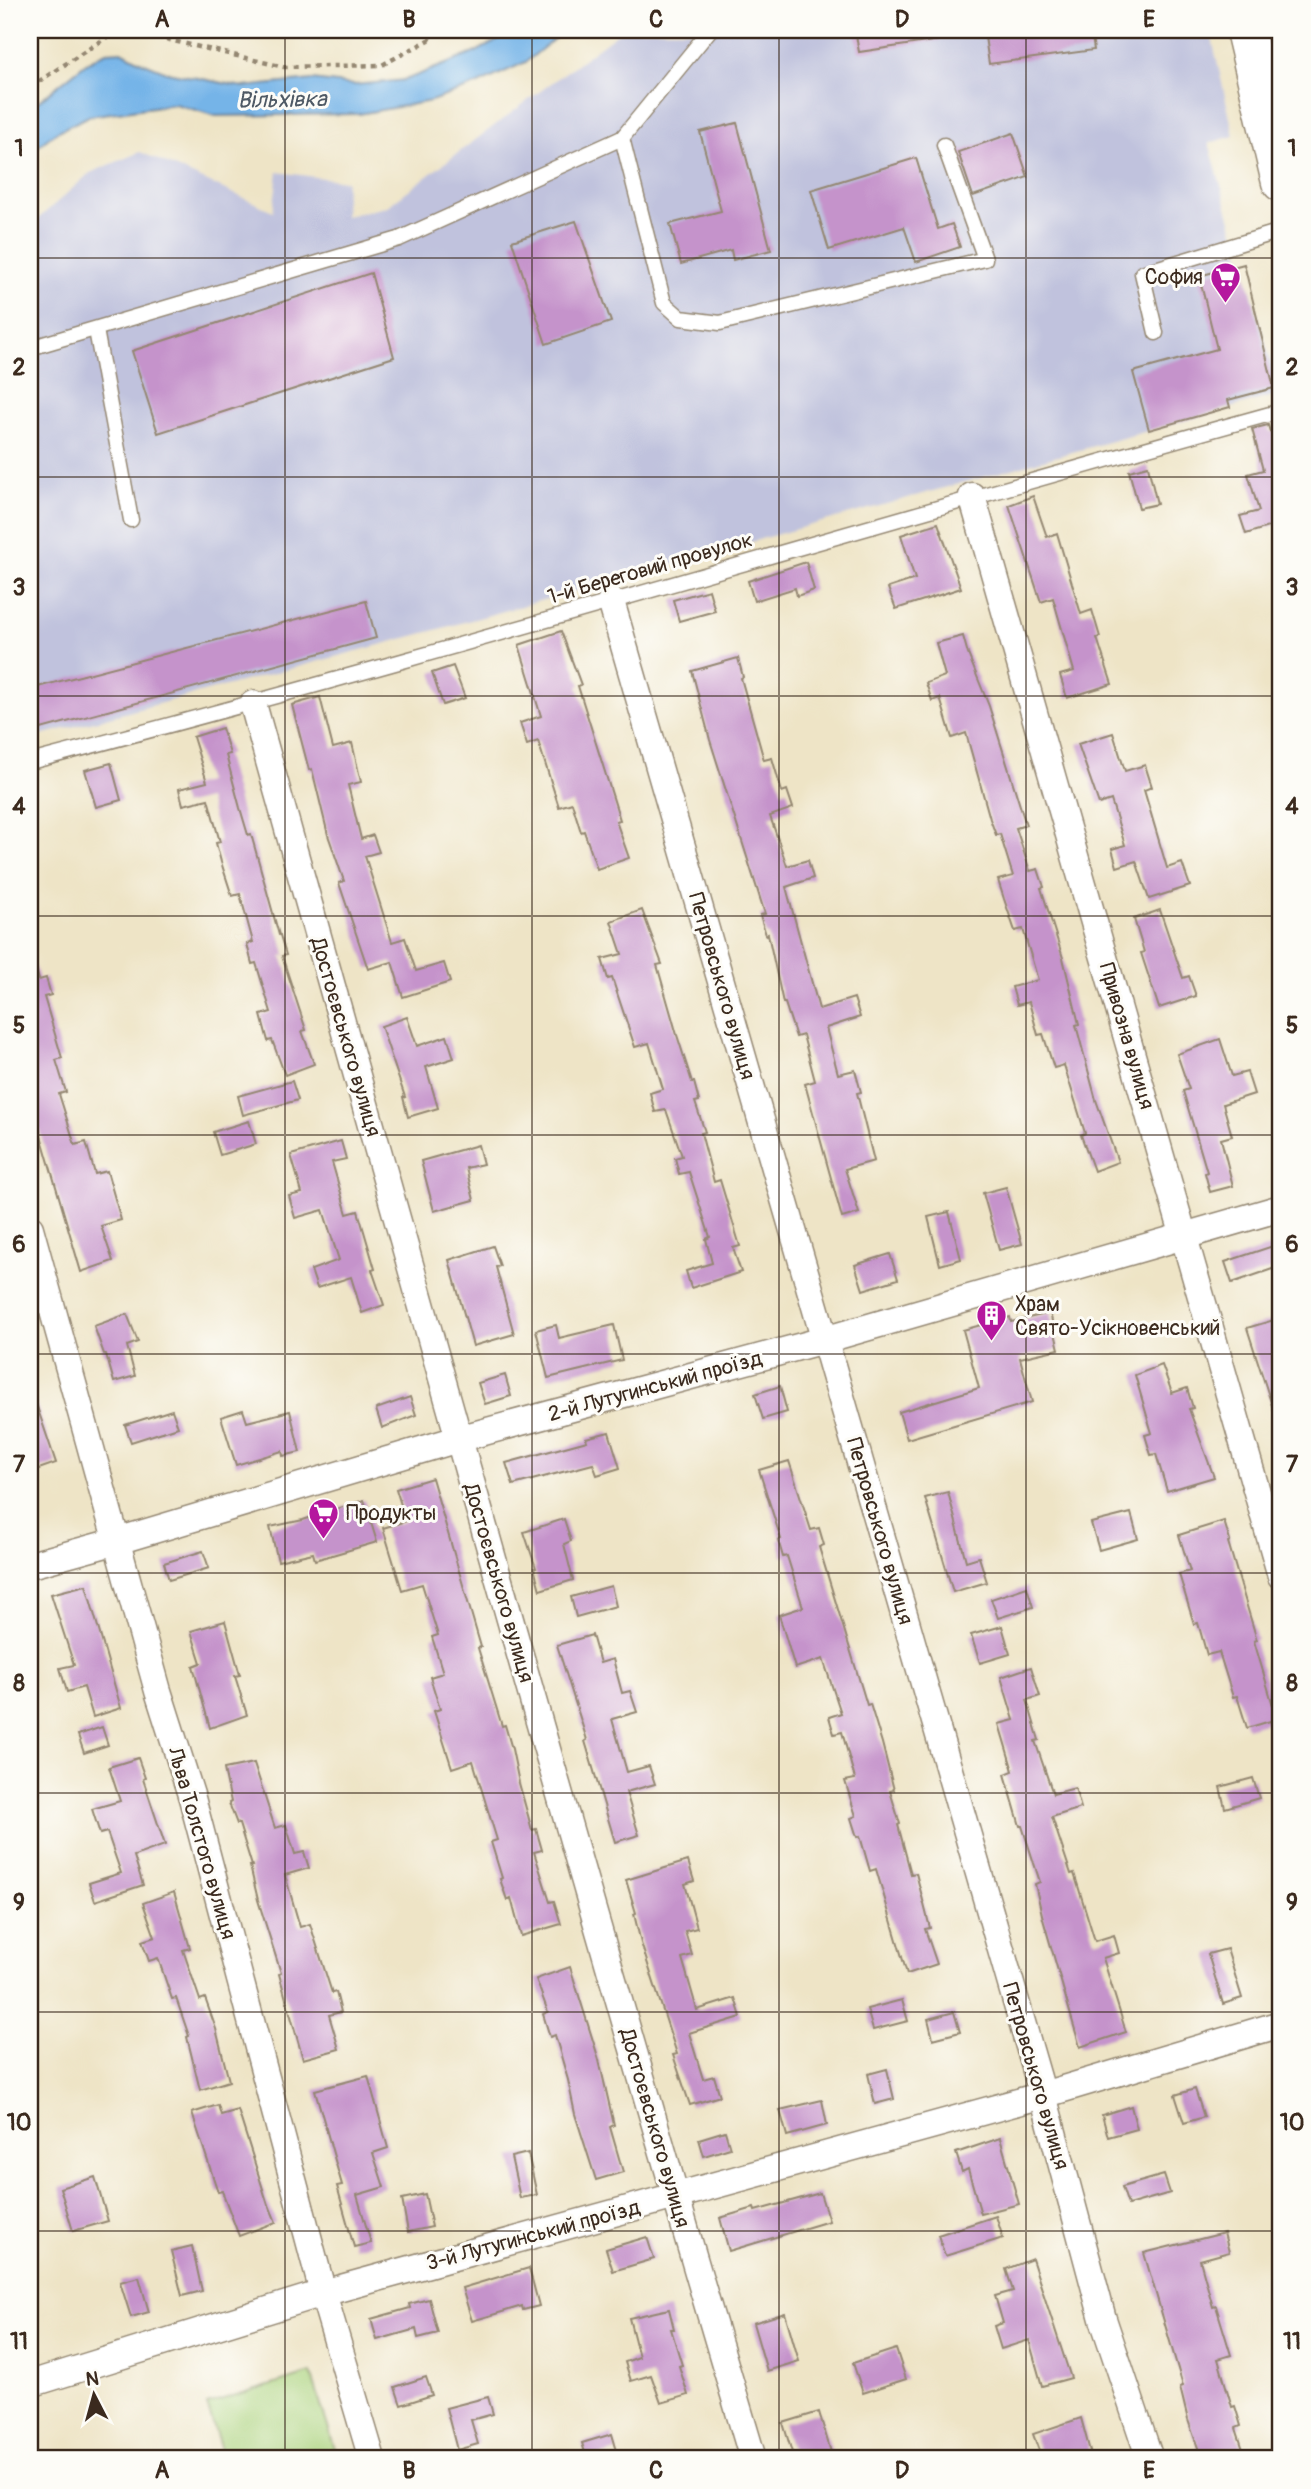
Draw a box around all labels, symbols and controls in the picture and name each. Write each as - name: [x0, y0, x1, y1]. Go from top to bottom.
- text: A: [155, 5, 170, 34]
- text: B: [402, 5, 416, 34]
- text: C: [649, 5, 663, 34]
- text: D: [895, 5, 909, 34]
- text: E: [1143, 5, 1155, 34]
- water label: Вільхівка: [237, 84, 328, 115]
- text: 1: [15, 134, 24, 163]
- text: 1: [1288, 134, 1297, 163]
- supermarket icon: София: [1209, 260, 1243, 304]
- place label: София: [1145, 264, 1203, 291]
- text: 2: [13, 353, 26, 382]
- text: 2: [1286, 353, 1299, 382]
- street label: 1-й Береговий провулок: [544, 526, 756, 611]
- text: 3: [13, 573, 25, 602]
- text: 3: [1286, 573, 1298, 602]
- text: 4: [12, 792, 26, 821]
- text: 4: [1285, 792, 1299, 821]
- street label: Петровського вулиця: [682, 890, 761, 1083]
- street label: Достоєвського вулиця: [304, 934, 387, 1140]
- street label: Привозна вулиця: [1093, 960, 1160, 1112]
- text: 5: [13, 1011, 25, 1040]
- text: 5: [1286, 1011, 1298, 1040]
- text: 6: [12, 1230, 26, 1259]
- text: 6: [1285, 1230, 1299, 1259]
- place label: Храм Свято-Усікновенський: [1015, 1291, 1220, 1342]
- building icon: Храм Свято-Усікновенський: [975, 1299, 1009, 1343]
- street label: 2-й Лутугинський проїзд: [545, 1345, 765, 1428]
- street label: Петровського вулиця: [840, 1435, 919, 1628]
- text: 7: [13, 1450, 26, 1479]
- text: 7: [1286, 1450, 1299, 1479]
- street label: Достоєвського вулиця: [457, 1480, 540, 1686]
- supermarket icon: Продукты: [306, 1496, 340, 1540]
- place label: Продукты: [346, 1500, 436, 1527]
- text: 8: [13, 1669, 25, 1698]
- text: 8: [1286, 1669, 1298, 1698]
- street label: Льва Толстого вулиця: [161, 1743, 242, 1942]
- text: 9: [13, 1888, 25, 1917]
- text: 9: [1286, 1888, 1298, 1917]
- street label: Петровського вулиця: [996, 1980, 1075, 2173]
- street label: Достоєвського вулиця: [613, 2025, 696, 2231]
- text: 10: [7, 2108, 31, 2137]
- text: 10: [1280, 2108, 1304, 2137]
- street label: 3-й Лутугинський проїзд: [423, 2194, 643, 2277]
- text: 11: [10, 2327, 28, 2356]
- text: 11: [1283, 2327, 1301, 2356]
- north arrow: [60, 2360, 130, 2430]
- text: N: [85, 2366, 100, 2392]
- text: A: [155, 2456, 170, 2485]
- text: B: [402, 2456, 416, 2485]
- text: C: [649, 2456, 663, 2485]
- text: D: [895, 2456, 909, 2485]
- text: E: [1143, 2456, 1155, 2485]

